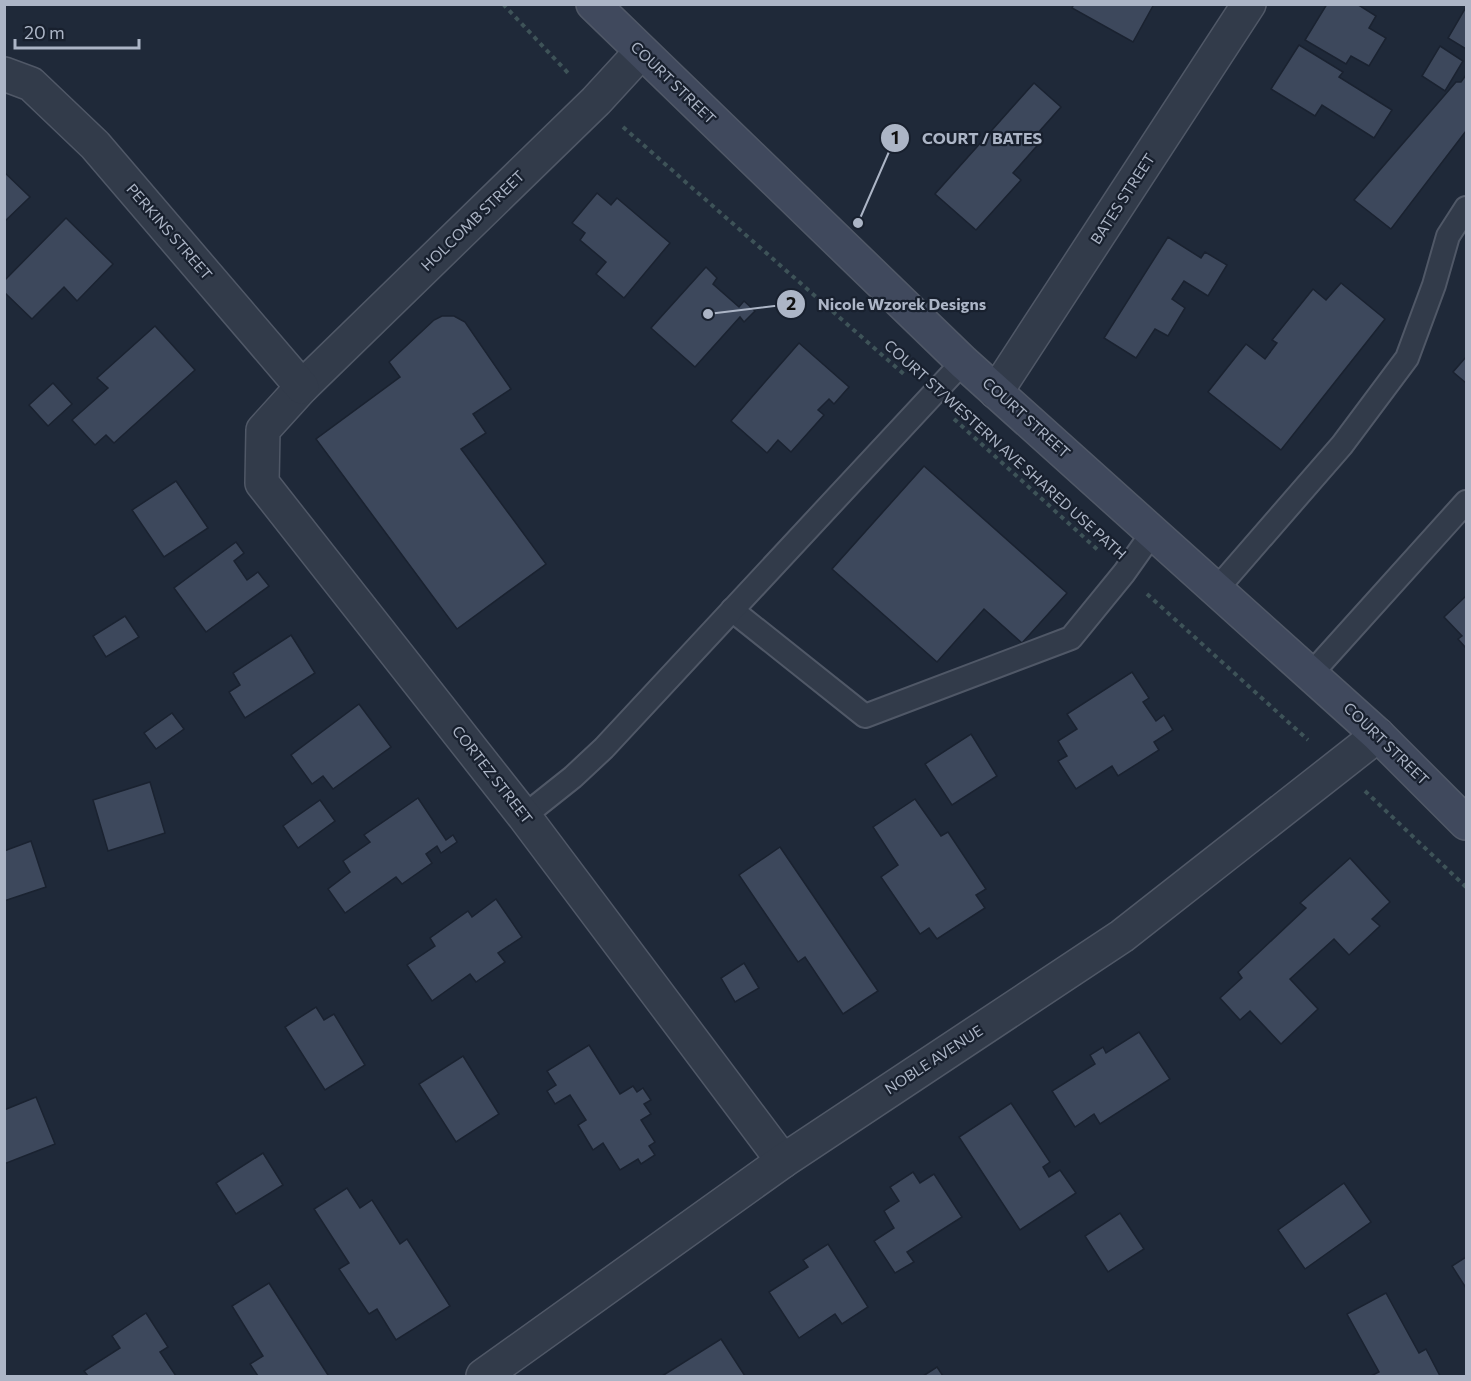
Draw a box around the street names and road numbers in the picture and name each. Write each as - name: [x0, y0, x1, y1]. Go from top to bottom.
- street label: COURT STREET: [627, 37, 720, 128]
- street label: BATES STREET: [1086, 149, 1158, 247]
- street label: HOLCOMB STREET: [417, 166, 528, 274]
- street label: PERKINS STREET: [123, 180, 217, 283]
- street label: COURT ST/WESTERN AVE SHARED USE PATH: [881, 336, 1130, 563]
- street label: COURT STREET: [979, 373, 1074, 461]
- street label: COURT STREET: [1340, 698, 1433, 789]
- street label: CORTEZ STREET: [449, 722, 537, 827]
- street label: NOBLE AVENUE: [881, 1021, 986, 1098]

